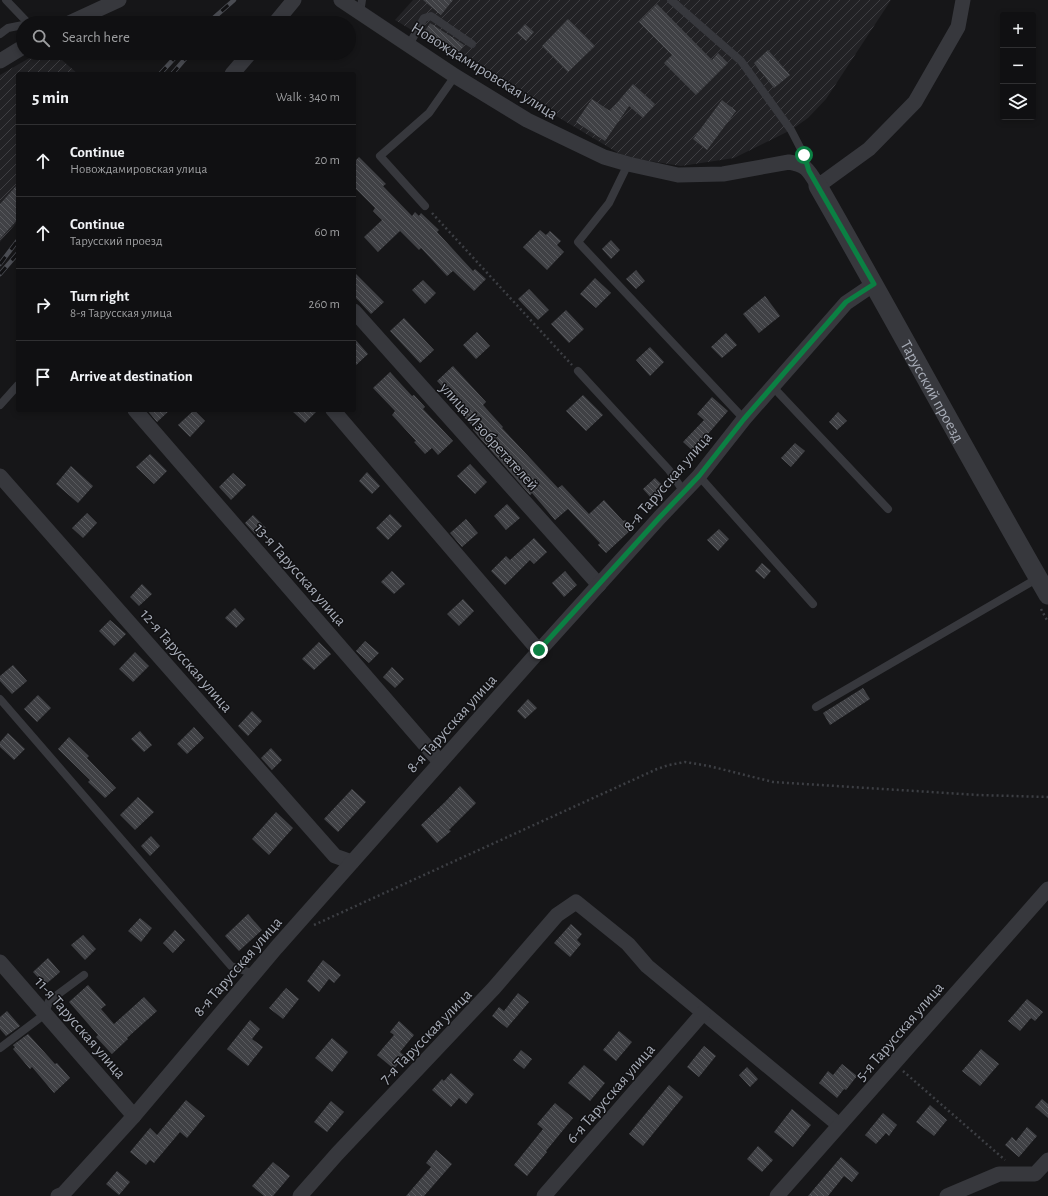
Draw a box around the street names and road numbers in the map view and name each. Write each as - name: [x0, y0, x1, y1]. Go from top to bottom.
- street label: Новождамировская улица: [408, 19, 560, 123]
- street label: Тарусский проезд: [897, 338, 967, 445]
- street label: улица Изобретателей: [435, 379, 542, 494]
- street label: 8-я Тарусская улица: [620, 429, 716, 535]
- street label: 13-я Тарусская улица: [251, 520, 349, 630]
- street label: 12-я Тарусская улица: [136, 606, 235, 716]
- street label: 8-я Тарусская улица: [404, 672, 501, 776]
- street label: 8-я Тарусская улица: [190, 914, 286, 1020]
- street label: 11-я Тарусская улица: [31, 974, 129, 1082]
- street label: 5-я Тарусская улица: [853, 979, 948, 1085]
- street label: 7-я Тарусская улица: [377, 986, 476, 1088]
- street label: 6-я Тарусская улица: [563, 1041, 659, 1147]

